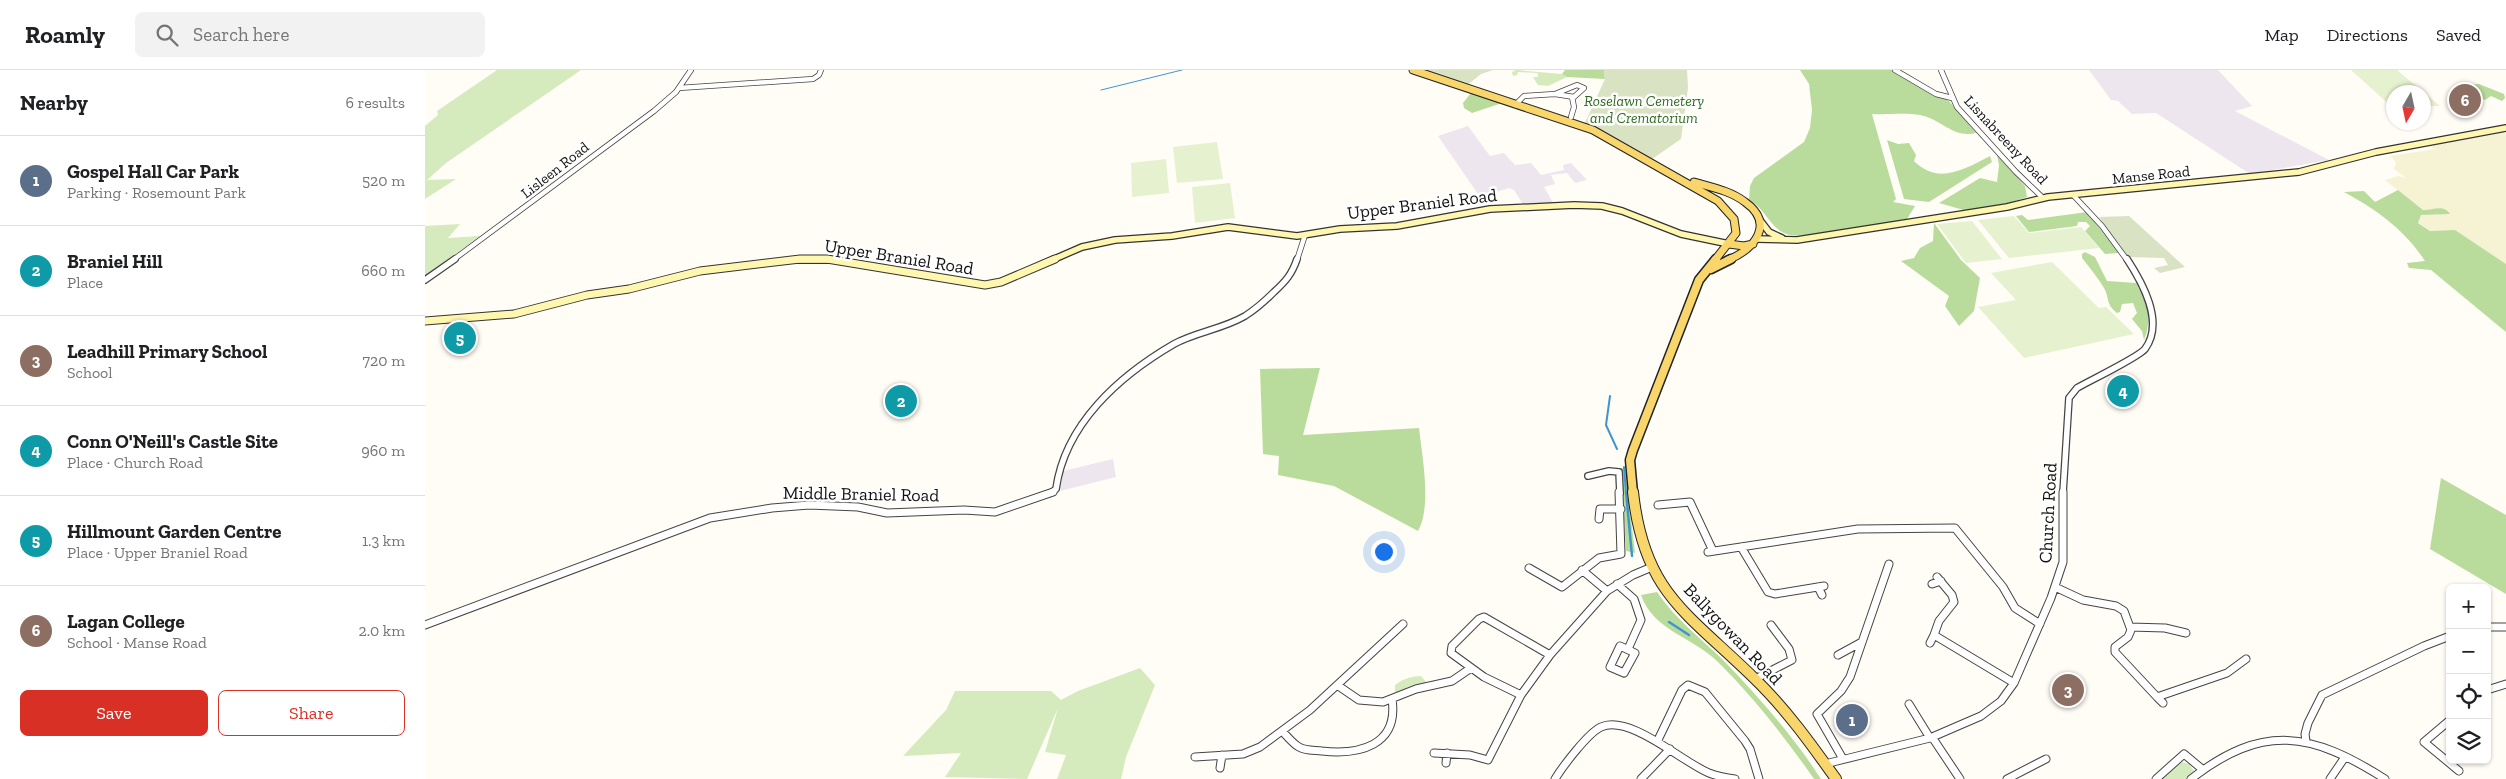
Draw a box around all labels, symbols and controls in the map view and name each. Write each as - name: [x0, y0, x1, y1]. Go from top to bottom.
- search box: [135, 12, 485, 57]
- text: Roamly: [25, 20, 105, 49]
- icon: search: [153, 21, 181, 49]
- text: Search here: [193, 23, 289, 46]
- text: Map: [2264, 24, 2299, 46]
- text: Directions: [2327, 24, 2408, 46]
- text: Saved: [2436, 24, 2481, 46]
- pin: 6: [2449, 81, 2481, 119]
- north arrow: [2386, 85, 2431, 130]
- text: Nearby: [20, 90, 88, 115]
- park label: Roselawn Cemetery and Crematorium: [1584, 92, 1704, 127]
- street label: Lisnabreeny Road: [1960, 92, 2052, 189]
- text: 6 results: [345, 93, 405, 112]
- street label: Lisleen Road: [517, 137, 593, 202]
- text: Gospel Hall Car Park: [67, 160, 239, 183]
- street label: Manse Road: [2111, 162, 2192, 188]
- text: 1: [33, 171, 39, 190]
- text: 520 m: [362, 171, 405, 190]
- text: Parking · Rosemount Park: [67, 183, 246, 202]
- street label: Upper Braniel Road: [1346, 184, 1498, 224]
- street label: Upper Braniel Road: [823, 234, 975, 280]
- text: Braniel Hill: [67, 250, 163, 273]
- text: 2: [32, 261, 40, 280]
- text: 660 m: [361, 261, 405, 280]
- text: Place: [67, 273, 103, 292]
- pin: 5: [444, 319, 476, 357]
- text: Leadhill Primary School: [67, 340, 267, 363]
- text: 3: [32, 351, 40, 370]
- text: 720 m: [363, 351, 405, 370]
- text: School: [67, 363, 113, 382]
- pin: 4: [2107, 372, 2139, 410]
- pin: 2: [885, 382, 917, 420]
- text: Conn O'Neill's Castle Site: [67, 430, 278, 453]
- text: 4: [31, 441, 41, 460]
- text: 960 m: [361, 441, 405, 460]
- text: Place · Church Road: [67, 453, 203, 472]
- street label: Church Road: [2034, 462, 2062, 564]
- street label: Middle Braniel Road: [783, 482, 940, 506]
- text: Hillmount Garden Centre: [67, 520, 282, 543]
- text: 5: [32, 531, 40, 550]
- text: 1.3 km: [362, 531, 405, 550]
- your location: [1371, 539, 1397, 565]
- text: Place · Upper Braniel Road: [67, 543, 248, 562]
- street label: Ballygowan Road: [1679, 579, 1787, 689]
- map controls: [2446, 584, 2491, 764]
- button: +: [2446, 584, 2491, 629]
- text: Lagan College: [67, 610, 185, 633]
- text: 6: [32, 621, 40, 640]
- text: 2.0 km: [359, 621, 405, 640]
- button: −: [2446, 629, 2491, 674]
- text: School · Manse Road: [67, 633, 207, 652]
- pin: 3: [2052, 671, 2084, 709]
- button: locate: [2446, 674, 2491, 719]
- button: Save: [20, 690, 208, 736]
- button: Share: [218, 690, 405, 736]
- pin: 1: [1836, 701, 1868, 739]
- button: layers: [2446, 719, 2491, 764]

